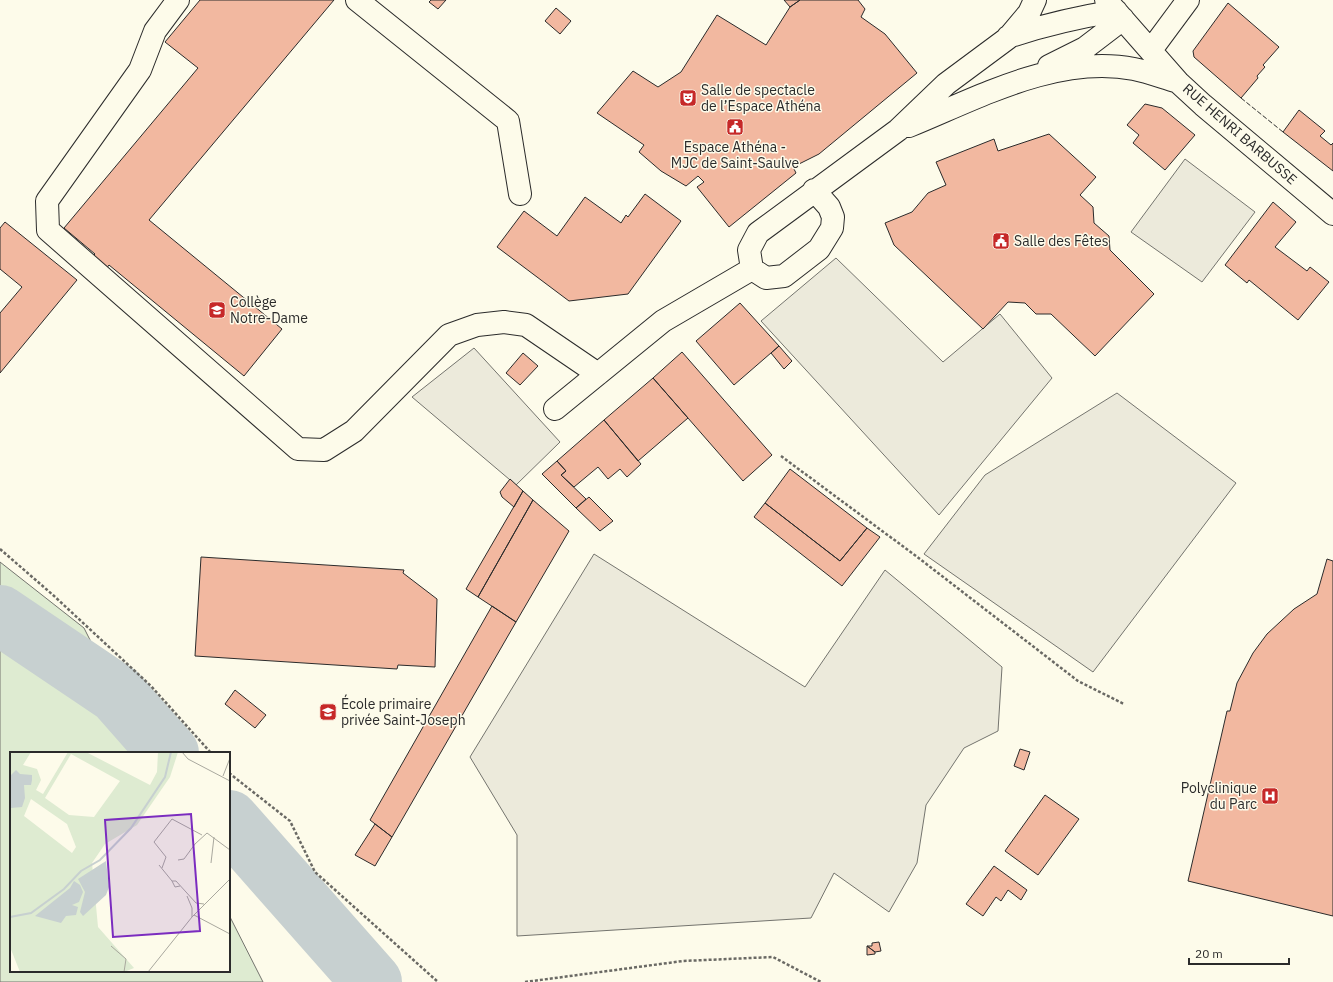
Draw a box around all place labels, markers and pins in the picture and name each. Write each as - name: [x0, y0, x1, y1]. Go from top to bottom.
- place label: Salle de spectacle de l’Espace Athéna: [701, 81, 822, 115]
- theatre icon: Salle de spectacle de l’Espace Athéna: [678, 88, 698, 108]
- public building icon: Espace Athéna - MJC de Saint-Saulve: [725, 117, 745, 137]
- place label: Espace Athéna - MJC de Saint-Saulve: [671, 138, 799, 172]
- public building icon: Salle des Fêtes: [991, 231, 1011, 251]
- place label: Salle des Fêtes: [1014, 232, 1109, 250]
- place label: Collège Notre-Dame: [230, 293, 308, 327]
- school or university icon: Collège Notre-Dame: [207, 300, 227, 320]
- place label: École primaire privée Saint-Joseph: [341, 694, 466, 729]
- school or university icon: École primaire privée Saint-Joseph: [318, 702, 338, 722]
- place label: Polyclinique du Parc: [1181, 779, 1257, 813]
- hospital icon: Polyclinique du Parc: [1260, 786, 1280, 806]

